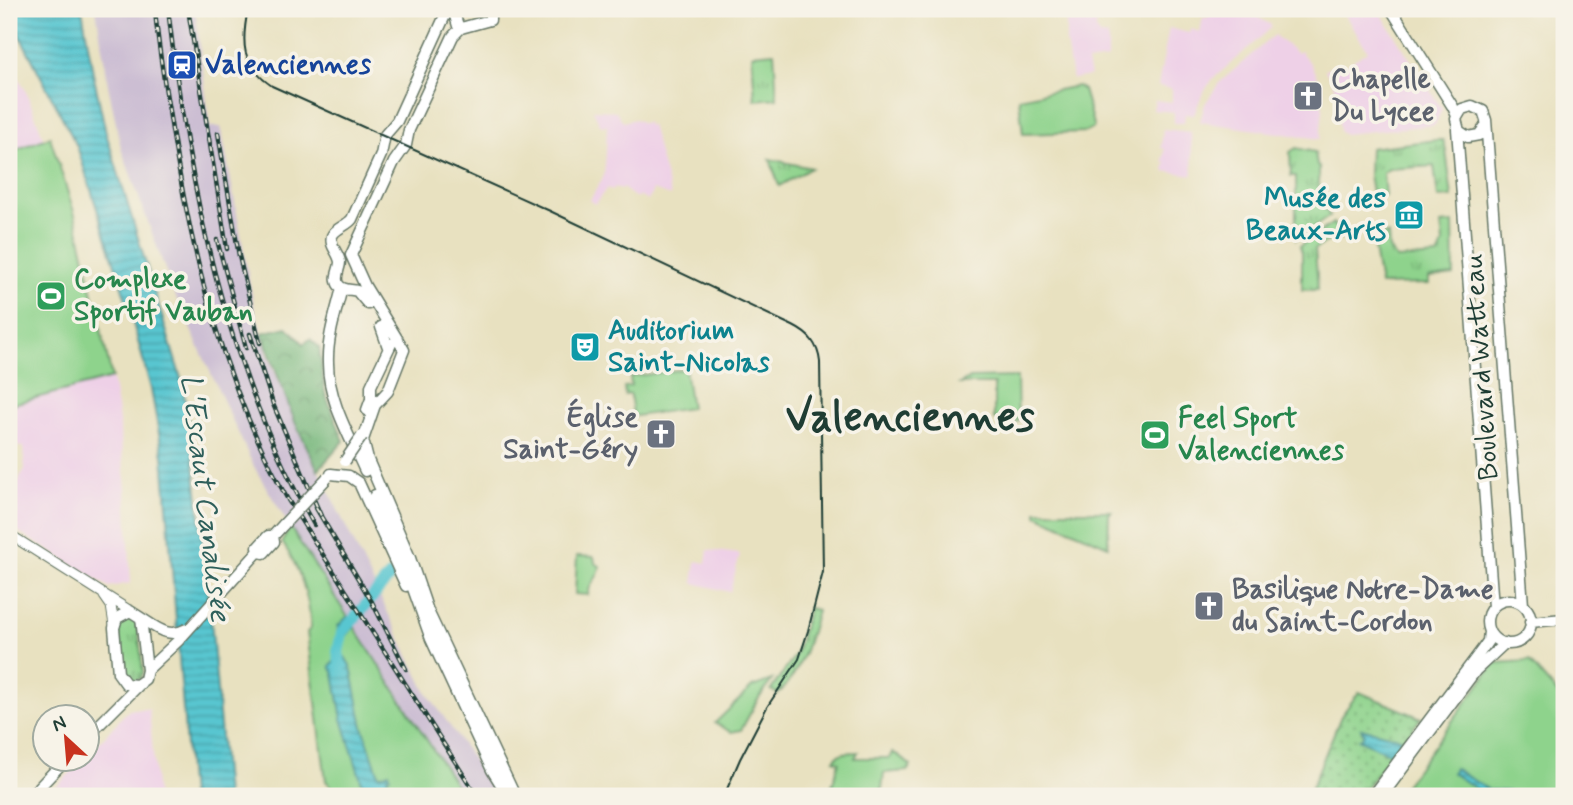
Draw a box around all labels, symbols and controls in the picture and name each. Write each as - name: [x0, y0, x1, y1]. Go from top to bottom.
- place label: Valenciennes: [205, 47, 372, 84]
- station icon: Valenciennes: [165, 48, 199, 82]
- place label: Chapelle Du Lycee: [1331, 62, 1435, 131]
- church icon: Chapelle Du Lycee: [1291, 79, 1325, 113]
- place label: Musée des Beaux-Arts: [1246, 181, 1386, 250]
- museum icon: Musée des Beaux-Arts: [1392, 198, 1426, 232]
- street label: Boulevard Watteau: [1456, 252, 1508, 482]
- place label: Complexe Sportif Vauban: [74, 262, 253, 331]
- sports icon: Complexe Sportif Vauban: [34, 279, 68, 313]
- place label: Auditorium Saint-Nicolas: [608, 313, 770, 382]
- theatre icon: Auditorium Saint-Nicolas: [568, 330, 602, 364]
- water label: L'Escaut Canalisée: [170, 372, 240, 625]
- district label: Valenciennes: [785, 391, 1035, 446]
- place label: Église Saint-Géry: [503, 398, 638, 469]
- place label: Feel Sport Valenciennes: [1178, 401, 1345, 470]
- church icon: Église Saint-Géry: [644, 417, 678, 451]
- sports icon: Feel Sport Valenciennes: [1138, 418, 1172, 452]
- place label: Basilique Notre-Dame du Saint-Cordon: [1232, 572, 1494, 641]
- church icon: Basilique Notre-Dame du Saint-Cordon: [1192, 589, 1226, 623]
- north arrow: [32, 704, 102, 774]
- text: N: [48, 710, 70, 738]

